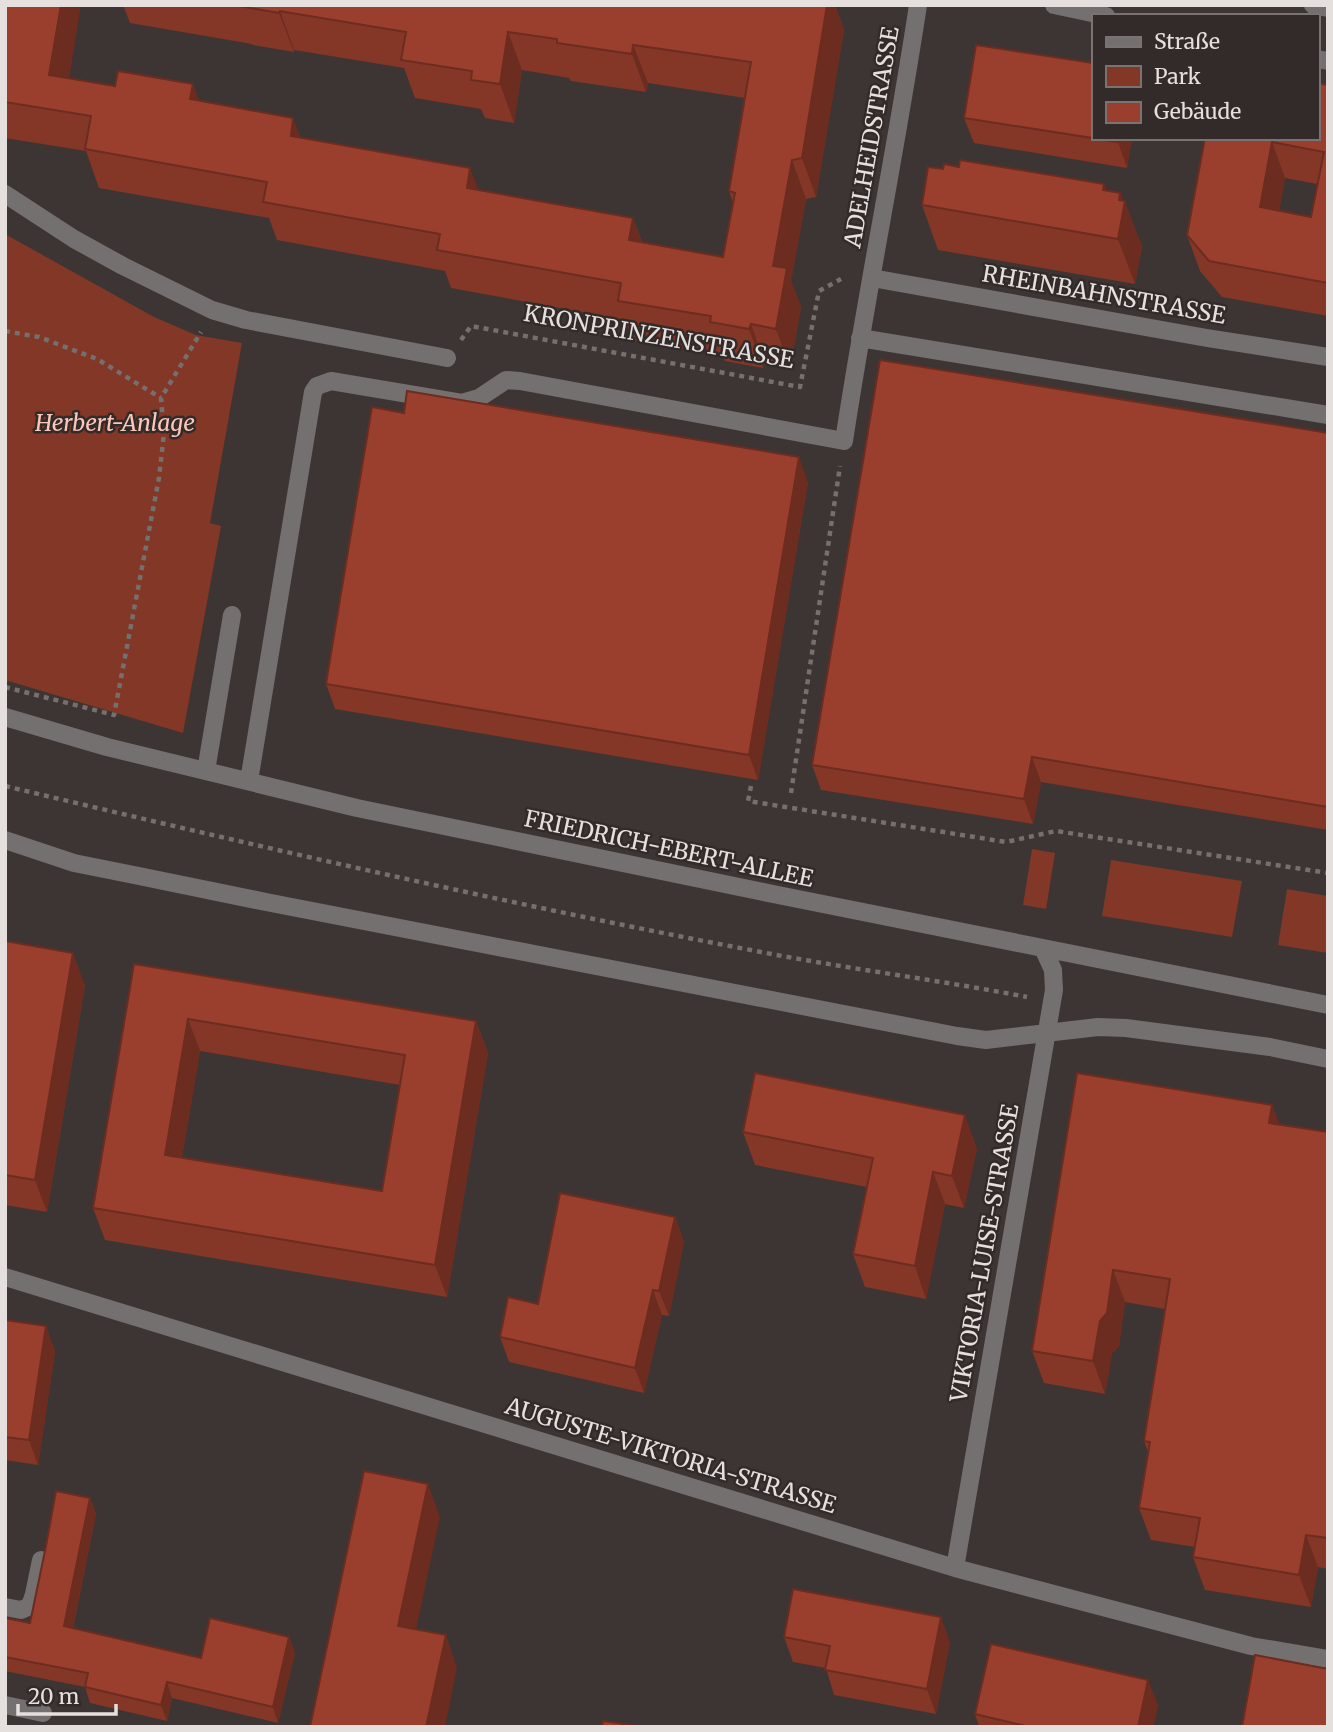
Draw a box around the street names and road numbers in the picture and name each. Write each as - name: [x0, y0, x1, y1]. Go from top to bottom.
- street label: ADELHEIDSTRASSE: [837, 24, 905, 251]
- street label: RHEINBAHNSTRASSE: [980, 258, 1229, 330]
- street label: KRONPRINZENSTRASSE: [522, 298, 797, 374]
- street label: FRIEDRICH-EBERT-ALLEE: [522, 803, 817, 893]
- street label: VIKTORIA-LUISE-STRASSE: [943, 1101, 1025, 1405]
- street label: AUGUSTE-VIKTORIA-STRASSE: [501, 1390, 840, 1519]

